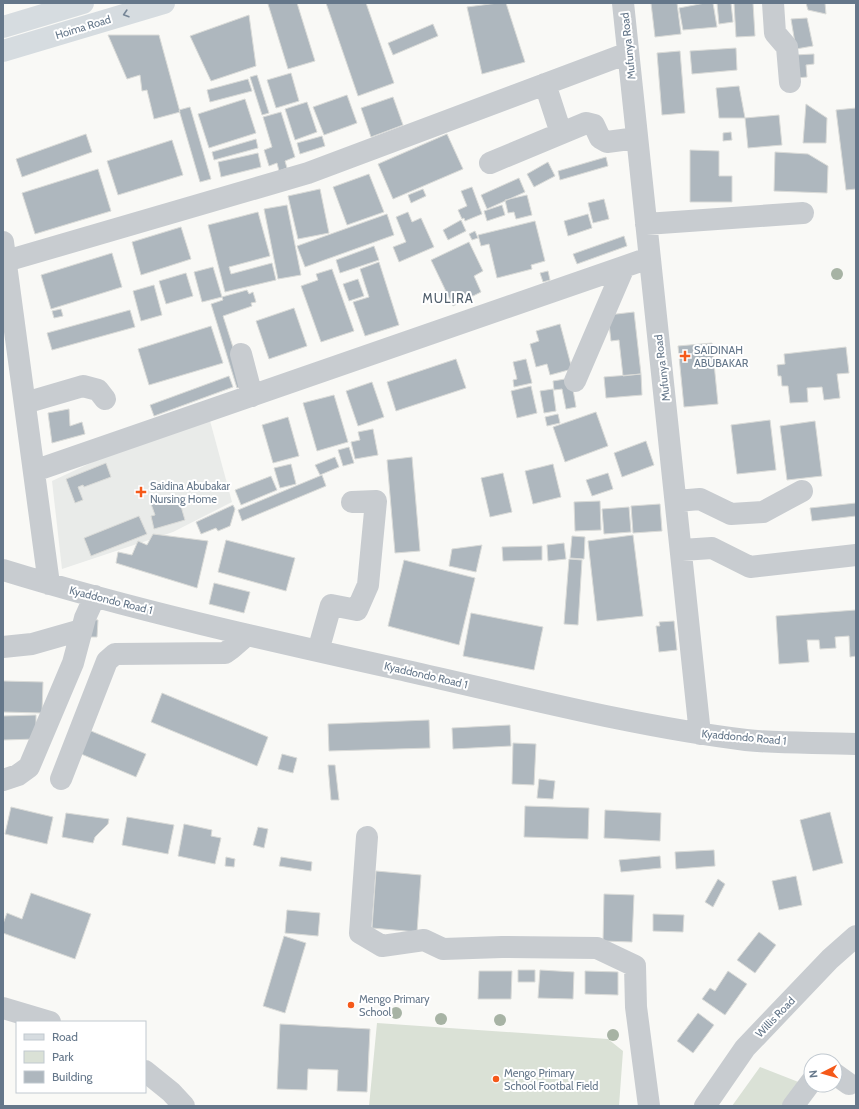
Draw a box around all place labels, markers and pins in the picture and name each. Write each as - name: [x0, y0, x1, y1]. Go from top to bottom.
- place label: SAIDINAH ABUBAKAR: [694, 343, 749, 370]
- marker: SAIDINAH ABUBAKAR: [679, 350, 691, 362]
- place label: Saidina Abubakar Nursing Home: [150, 479, 231, 506]
- marker: Saidina Abubakar Nursing Home: [135, 486, 147, 498]
- place label: Mengo Primary School: [359, 992, 430, 1019]
- marker: Mengo Primary School: [346, 1000, 356, 1010]
- place label: Mengo Primary School Footbal Field: [504, 1066, 598, 1093]
- marker: Mengo Primary School Footbal Field: [491, 1074, 501, 1084]

